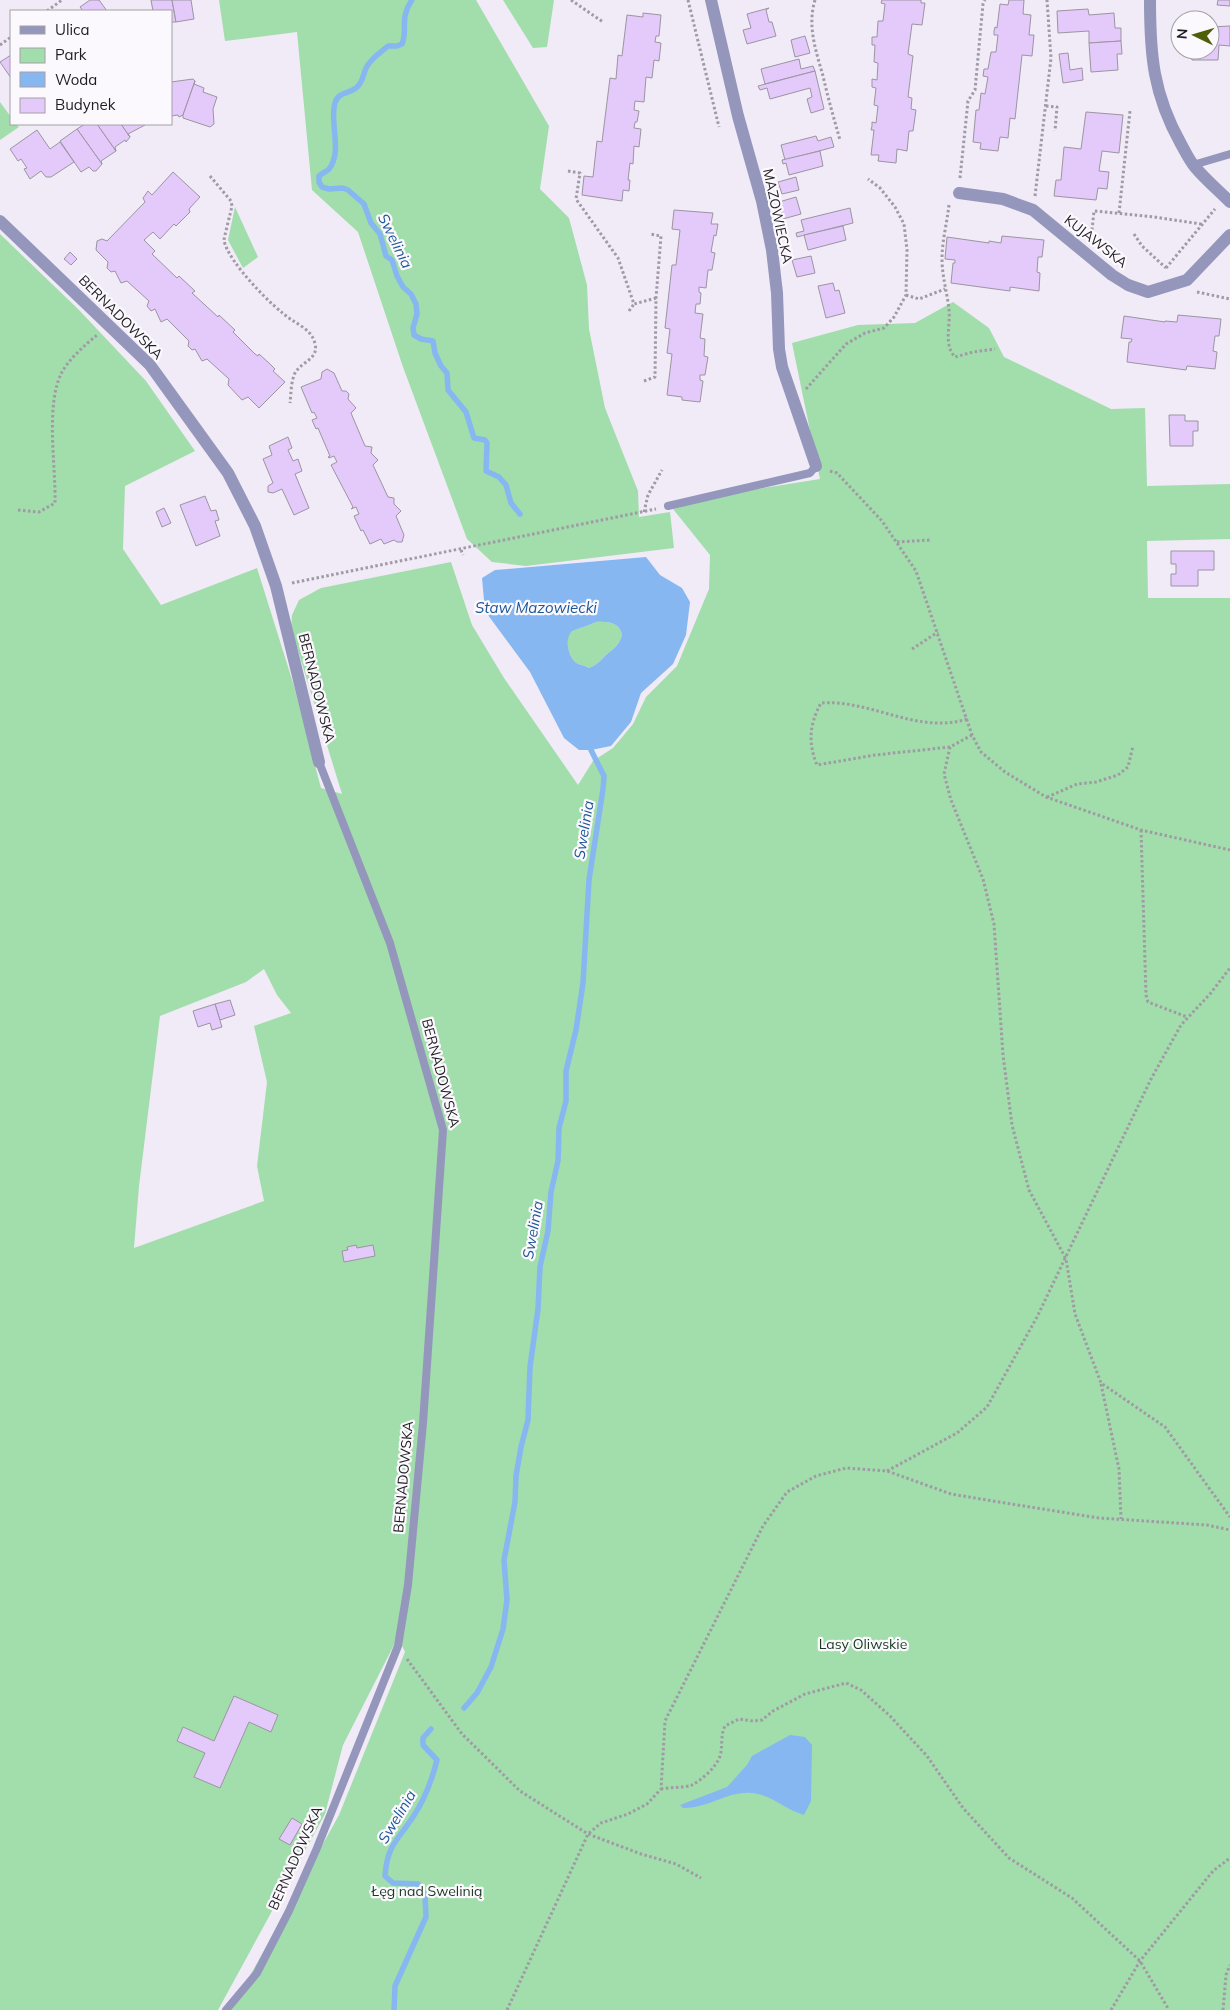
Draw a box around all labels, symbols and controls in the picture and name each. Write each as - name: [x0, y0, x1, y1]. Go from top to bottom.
- legend: [10, 10, 172, 125]
- north arrow: [1170, 10, 1220, 60]
- text: Ulica: [55, 20, 89, 39]
- text: N: [1173, 28, 1191, 40]
- text: Park: [55, 45, 87, 64]
- text: Woda: [55, 70, 97, 89]
- text: Budynek: [55, 95, 116, 114]
- street label: MAZOWIECKA: [759, 167, 797, 266]
- water label: Swelinia: [374, 210, 417, 271]
- street label: KUJAWSKA: [1061, 211, 1132, 272]
- street label: BERNADOWSKA: [75, 271, 168, 364]
- water label: Staw Mazowiecki: [475, 598, 597, 617]
- street label: BERNADOWSKA: [295, 631, 339, 745]
- water label: Swelinia: [570, 799, 597, 860]
- street label: BERNADOWSKA: [418, 1017, 464, 1130]
- water label: Swelinia: [518, 1199, 547, 1261]
- street label: BERNADOWSKA: [389, 1420, 417, 1534]
- park label: Lasy Oliwskie: [819, 1635, 907, 1653]
- water label: Swelinia: [373, 1787, 420, 1847]
- street label: BERNADOWSKA: [264, 1802, 326, 1913]
- park label: Łęg nad Swelinią: [371, 1882, 482, 1900]

